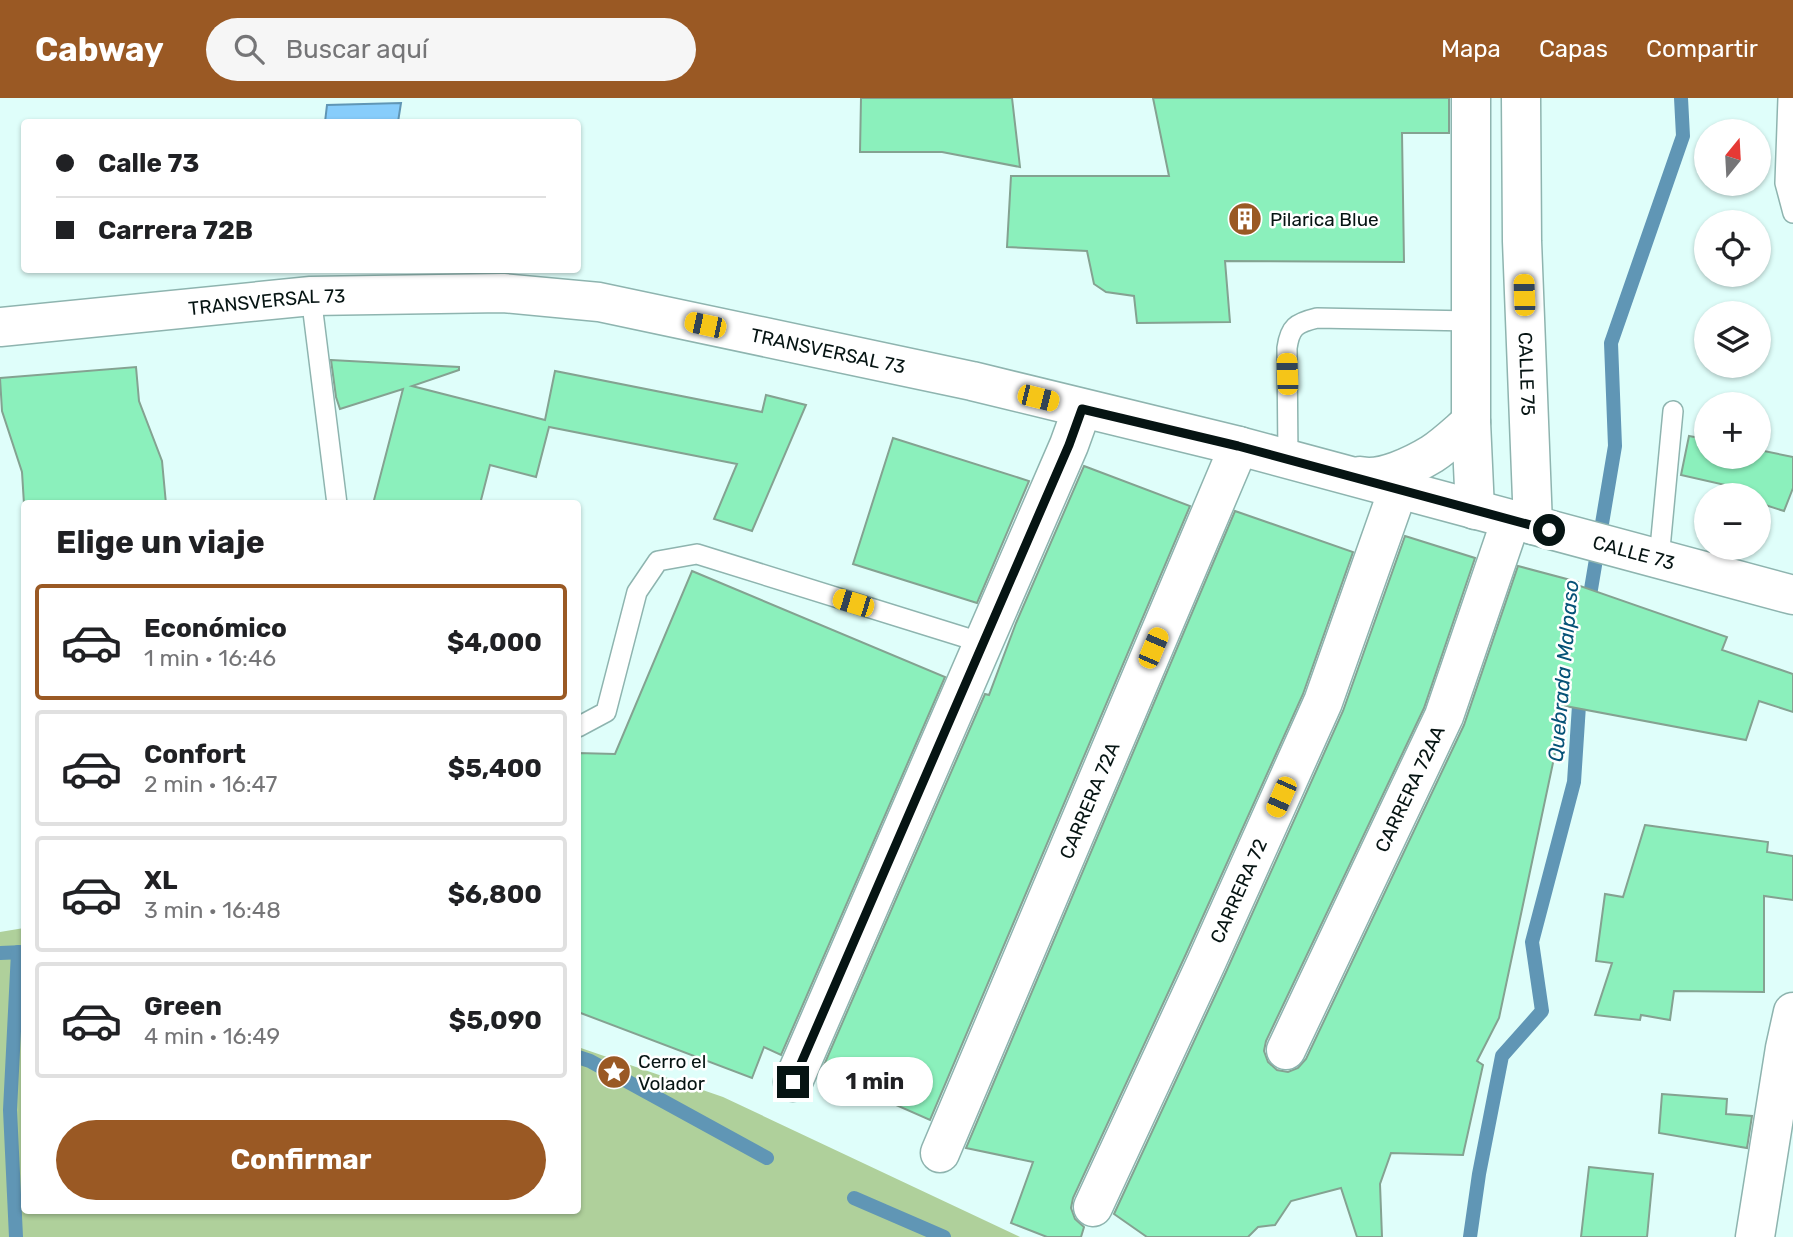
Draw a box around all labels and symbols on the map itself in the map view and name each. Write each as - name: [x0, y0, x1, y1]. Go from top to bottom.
- north arrow: [1694, 119, 1771, 196]
- building icon: Pilarica Blue: [1226, 200, 1264, 238]
- place label: Pilarica Blue: [1270, 208, 1379, 231]
- car: [1513, 274, 1536, 316]
- street label: TRANSVERSAL 73: [187, 284, 345, 320]
- car: [683, 310, 728, 340]
- street label: TRANSVERSAL 73: [748, 323, 907, 378]
- street label: CALLE 75: [1514, 332, 1540, 416]
- car: [1276, 353, 1299, 395]
- car: [1016, 383, 1061, 413]
- route start: [1533, 514, 1565, 546]
- street label: CALLE 73: [1590, 530, 1677, 574]
- water label: Quebrada Malpaso: [1543, 579, 1583, 763]
- car: [830, 587, 877, 619]
- car: [1136, 625, 1171, 671]
- street label: CARRERA 72AA: [1370, 721, 1449, 856]
- street label: CARRERA 72A: [1054, 738, 1124, 862]
- car: [1263, 774, 1300, 820]
- street label: CARRERA 72: [1205, 835, 1272, 947]
- place label: Cerro el Volador: [638, 1050, 706, 1095]
- place icon: Cerro el Volador: [595, 1053, 633, 1091]
- callout: 1 min: [818, 1058, 933, 1107]
- route end: [777, 1066, 809, 1098]

